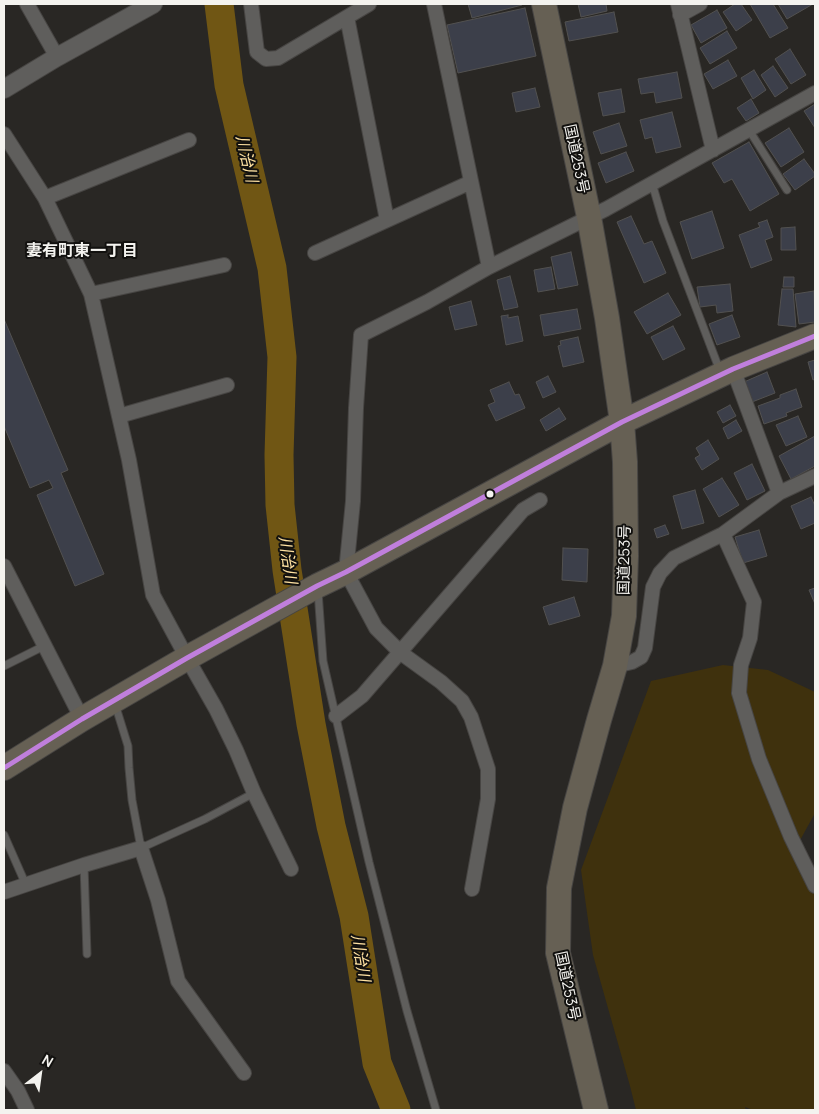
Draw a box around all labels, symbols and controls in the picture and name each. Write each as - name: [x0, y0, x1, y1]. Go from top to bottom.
- street label: 国道253号: [560, 123, 592, 195]
- water label: 川治川: [231, 133, 261, 185]
- district label: 妻有町東一丁目: [26, 242, 138, 262]
- unlabelled marker: [485, 489, 495, 499]
- street label: 国道253号: [615, 525, 635, 595]
- water label: 川治川: [274, 535, 300, 585]
- water label: 川治川: [347, 933, 373, 983]
- street label: 国道253号: [551, 950, 583, 1022]
- north arrow: [15, 1049, 65, 1099]
- text: N: [39, 1050, 57, 1071]

